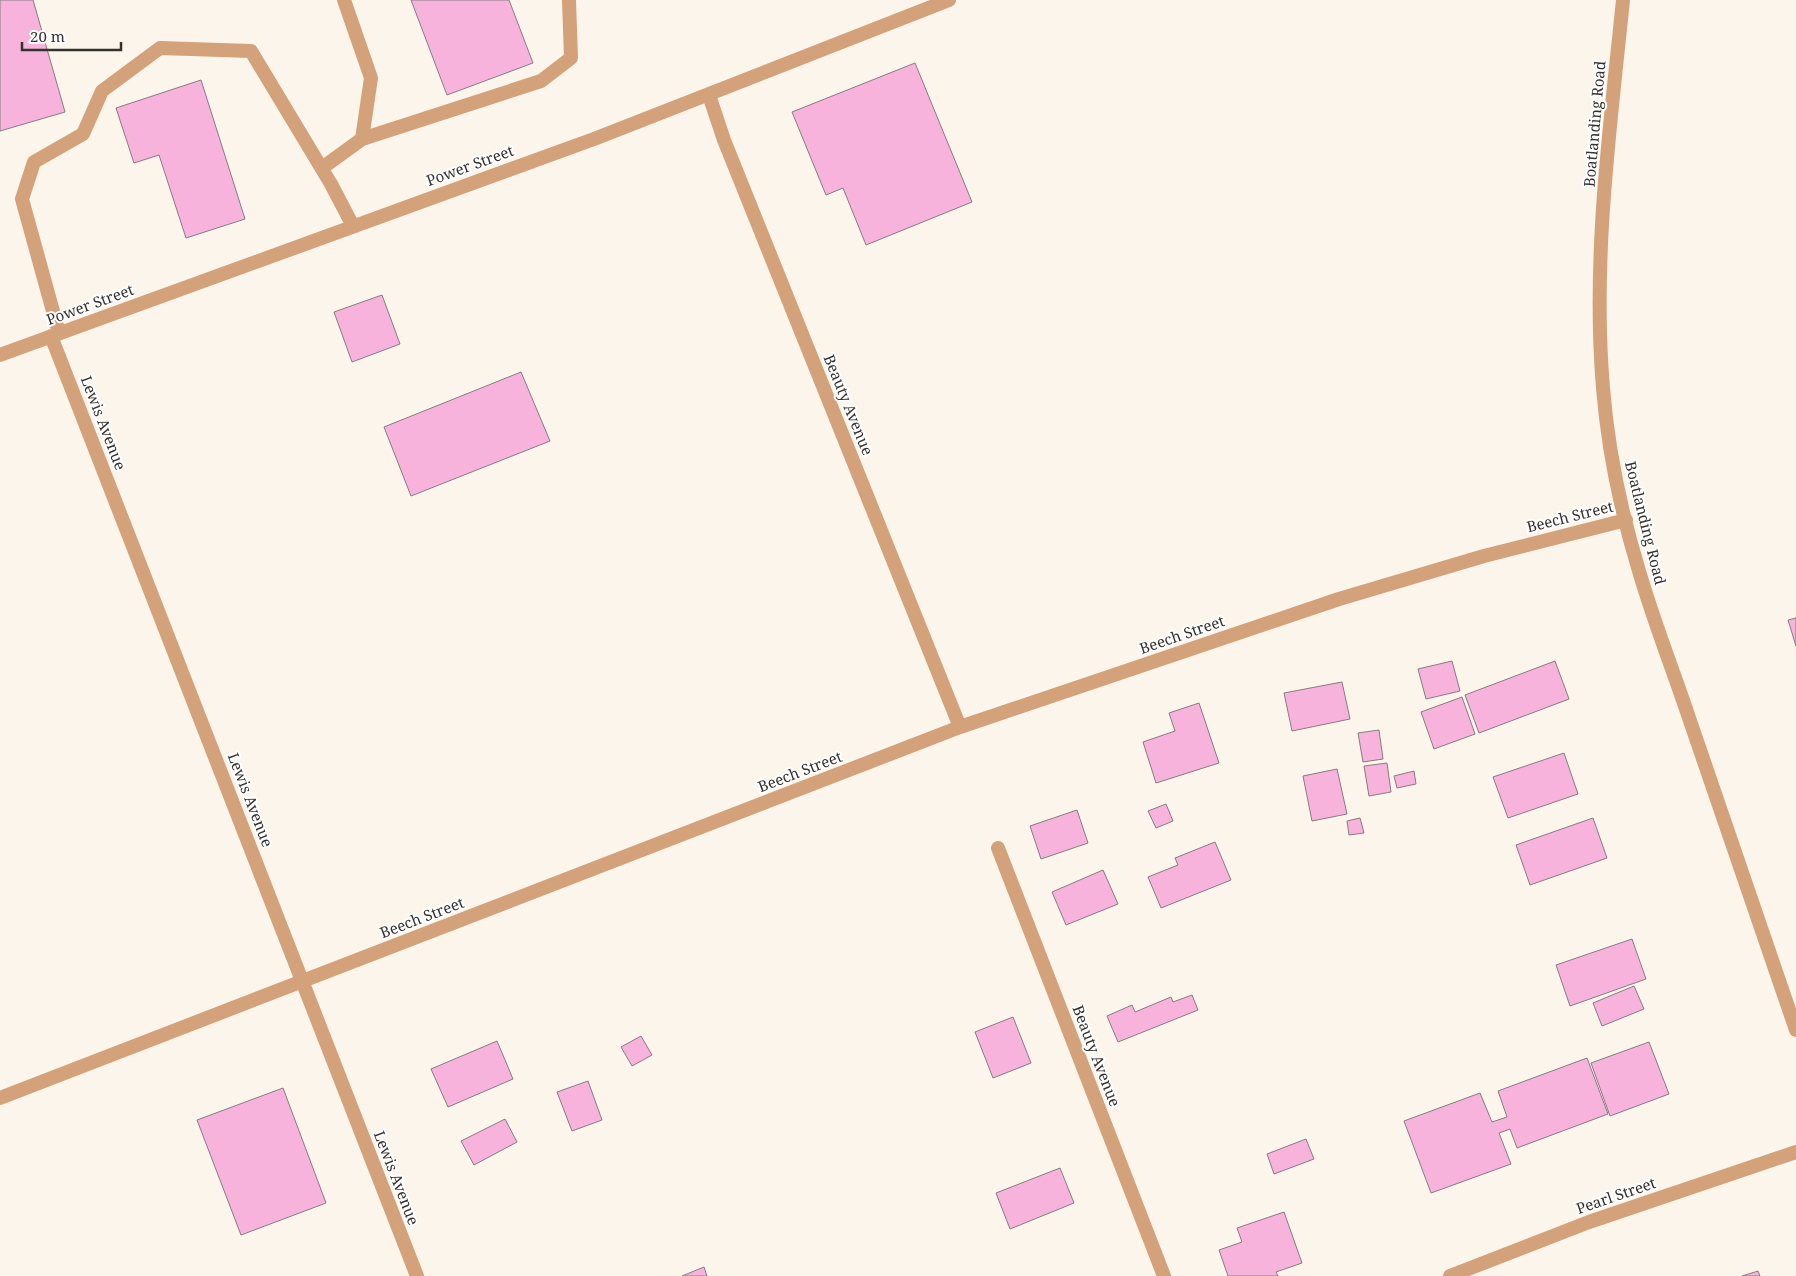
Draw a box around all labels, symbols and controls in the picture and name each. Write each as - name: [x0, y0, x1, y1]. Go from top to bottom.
- scale bar: [22, 20, 121, 52]
- text: 20 m: [30, 26, 65, 46]
- street label: Boatlanding Road: [1579, 60, 1609, 188]
- street label: Power Street: [423, 140, 516, 190]
- street label: Power Street: [43, 279, 136, 329]
- street label: Beauty Avenue: [820, 351, 878, 458]
- street label: Lewis Avenue: [77, 373, 131, 473]
- street label: Boatlanding Road: [1621, 459, 1671, 587]
- street label: Beech Street: [1524, 496, 1615, 536]
- street label: Beech Street: [1137, 610, 1227, 658]
- street label: Beech Street: [755, 746, 845, 796]
- street label: Lewis Avenue: [224, 750, 278, 850]
- street label: Beech Street: [377, 892, 467, 942]
- street label: Beauty Avenue: [1068, 1002, 1125, 1109]
- street label: Lewis Avenue: [370, 1128, 424, 1228]
- street label: Pearl Street: [1573, 1172, 1658, 1218]

